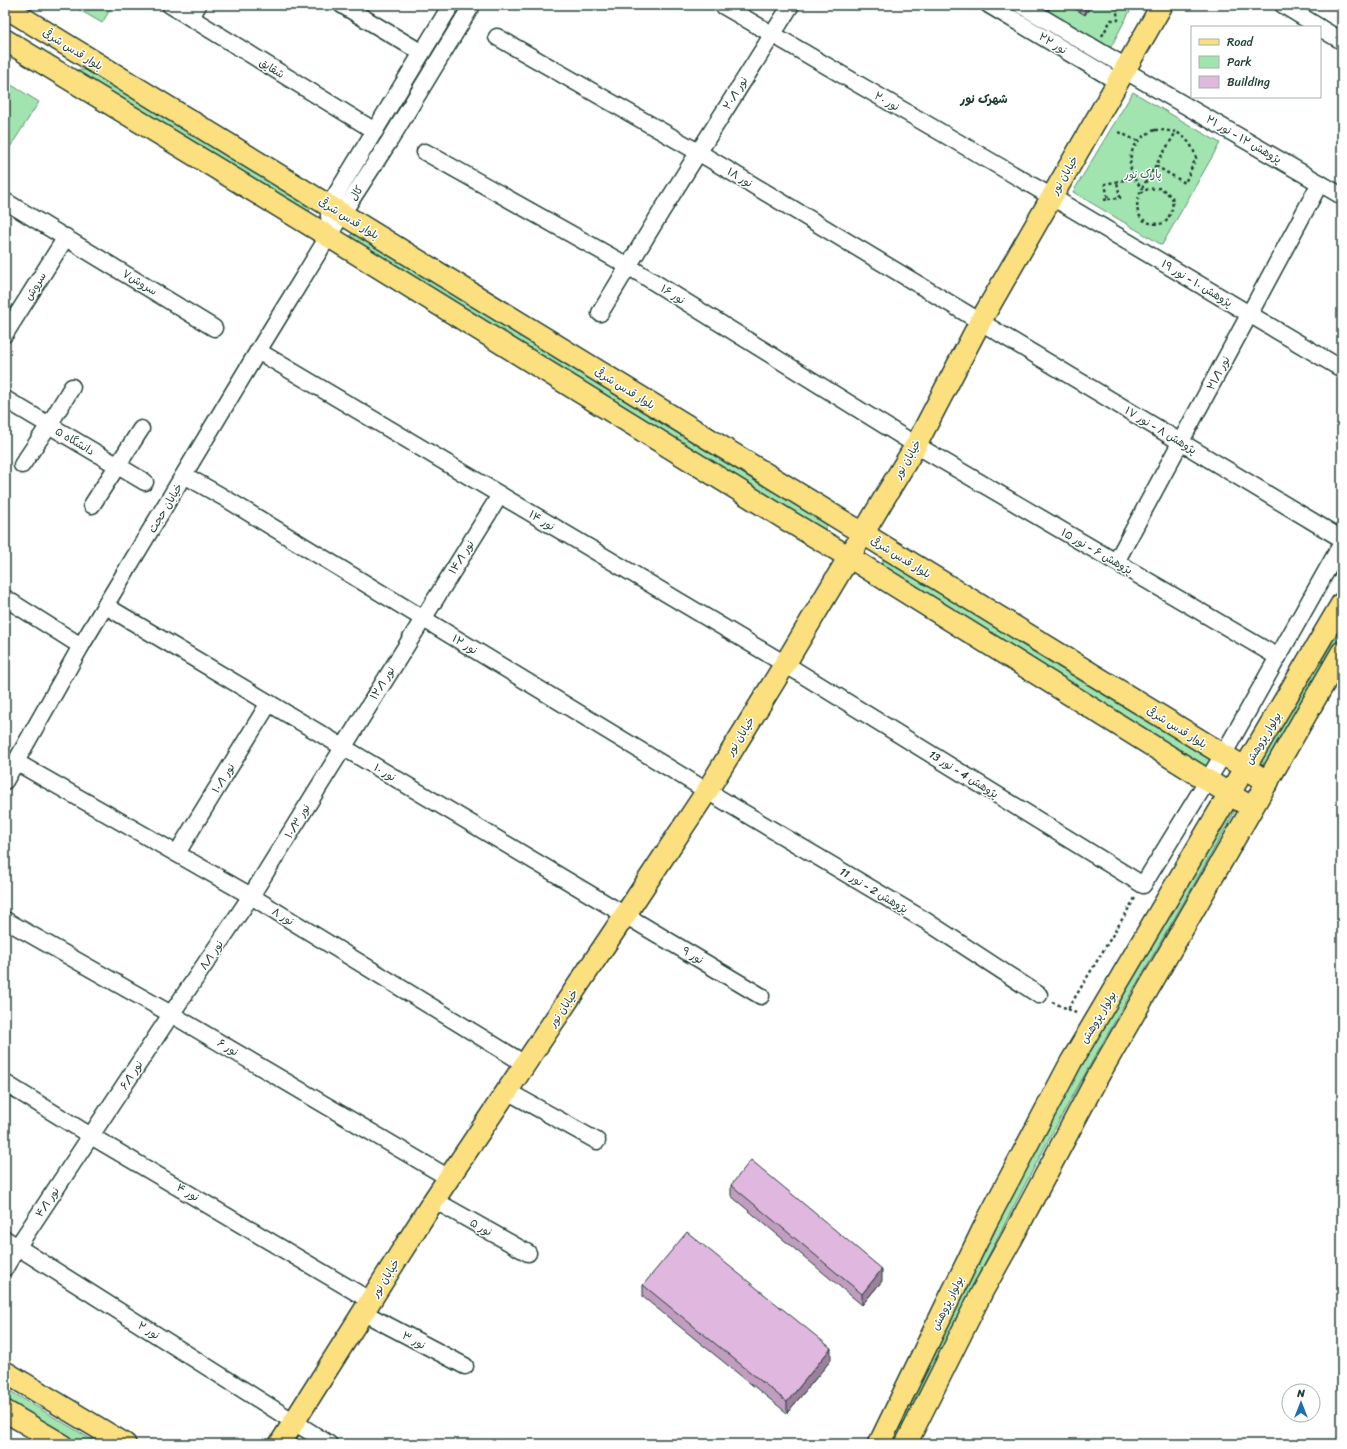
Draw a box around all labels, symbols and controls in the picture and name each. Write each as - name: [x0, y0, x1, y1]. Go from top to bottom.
- street label: بلوار قدس شرقی: [39, 23, 107, 76]
- legend: [1191, 26, 1321, 98]
- street label: نور ۲۲: [1035, 27, 1071, 59]
- text: Road: [1227, 31, 1254, 53]
- text: Park: [1227, 51, 1252, 73]
- street label: شقایق: [255, 53, 288, 84]
- text: Building: [1227, 71, 1270, 93]
- street label: نور ۲۰/۱: [718, 73, 753, 114]
- street label: نور ۲۰: [870, 87, 903, 116]
- district label: شهرک نور: [959, 88, 1008, 110]
- street label: پژوهش ۱۲ - نور ۲۱: [1202, 110, 1285, 169]
- street label: خیابان نور: [1045, 152, 1083, 199]
- street label: نور ۱۸: [723, 162, 756, 193]
- park label: پارک نور: [1124, 165, 1161, 184]
- street label: کال: [344, 182, 369, 205]
- street label: بلوار قدس شرقی: [315, 192, 383, 245]
- street label: پژوهش ۱۰ - نور ۱۹: [1157, 255, 1236, 312]
- street label: سروش۷: [118, 264, 161, 300]
- street label: سروش: [19, 268, 52, 304]
- street label: نور ۱۶: [657, 279, 689, 309]
- street label: نور ۲۱/۱: [1201, 353, 1235, 394]
- street label: بلوار قدس شرقی: [591, 362, 659, 415]
- street label: پژوهش ۸ - نور ۱۷: [1121, 401, 1200, 460]
- street label: دانشگاه ۵: [51, 422, 98, 461]
- street label: خیابان نور: [888, 436, 926, 483]
- street label: خیابان حجت: [143, 480, 188, 537]
- street label: نور ۱۴: [525, 505, 559, 536]
- street label: پژوهش ۶ - نور ۱۵: [1057, 523, 1136, 580]
- street label: بلوار قدس شرقی: [867, 531, 935, 584]
- street label: نور ۱۴/۱: [443, 536, 479, 578]
- street label: نور ۱۲: [448, 629, 481, 660]
- street label: نور ۱۲/۱: [365, 663, 400, 704]
- street label: بلوار قدس شرقی: [1143, 701, 1211, 754]
- street label: بولوار پژوهش: [1240, 708, 1287, 768]
- street label: خیابان نور: [720, 713, 760, 760]
- street label: پژوهش 4 - نور 13: [925, 745, 1002, 804]
- street label: نور ۱۰: [370, 758, 400, 787]
- street label: نور ۱۰/۱: [207, 759, 240, 797]
- street label: نور ۱۰/۳: [280, 800, 315, 842]
- street label: پژوهش 2 - نور 11: [836, 862, 912, 919]
- street label: نور ۸: [268, 902, 298, 931]
- street label: نور ۸/۱: [194, 936, 228, 974]
- street label: نور ۹: [678, 941, 707, 969]
- street label: خیابان نور: [543, 985, 583, 1032]
- street label: بولوار پژوهش: [1075, 987, 1122, 1047]
- street label: نور ۶: [213, 1034, 242, 1061]
- street label: نور ۶/۱: [115, 1057, 148, 1094]
- street label: نور ۴: [173, 1178, 203, 1207]
- street label: نور ۴/۱: [30, 1183, 65, 1221]
- street label: نور ۵: [466, 1213, 496, 1241]
- street label: خیابان نور: [365, 1255, 405, 1302]
- street label: بولوار پژوهش: [926, 1273, 969, 1334]
- street label: نور ۲: [134, 1316, 164, 1345]
- street label: نور ۳: [398, 1326, 429, 1355]
- north arrow: [1281, 1383, 1321, 1423]
- text: N: [1296, 1384, 1305, 1403]

